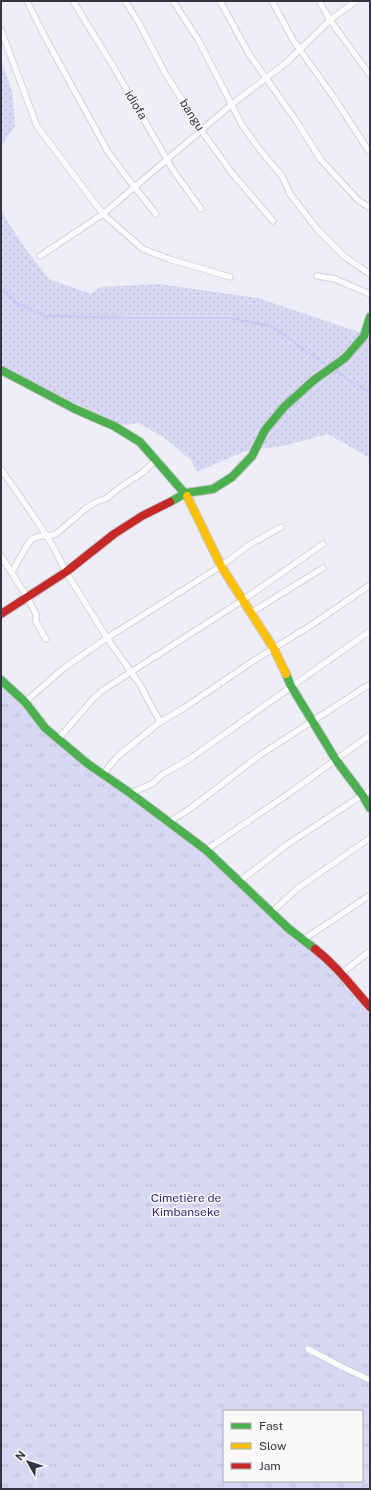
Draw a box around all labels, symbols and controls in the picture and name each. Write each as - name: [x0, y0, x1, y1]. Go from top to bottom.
- street label: idiofa: [122, 88, 150, 122]
- street label: bangu: [177, 97, 207, 133]
- park label: Cimetière de Kimbanseke: [151, 1191, 222, 1219]
- legend: [223, 1410, 363, 1482]
- text: Fast: [259, 1419, 284, 1433]
- text: Slow: [259, 1439, 287, 1453]
- north arrow: [8, 1442, 48, 1482]
- text: N: [13, 1449, 28, 1463]
- text: Jam: [259, 1459, 281, 1473]

